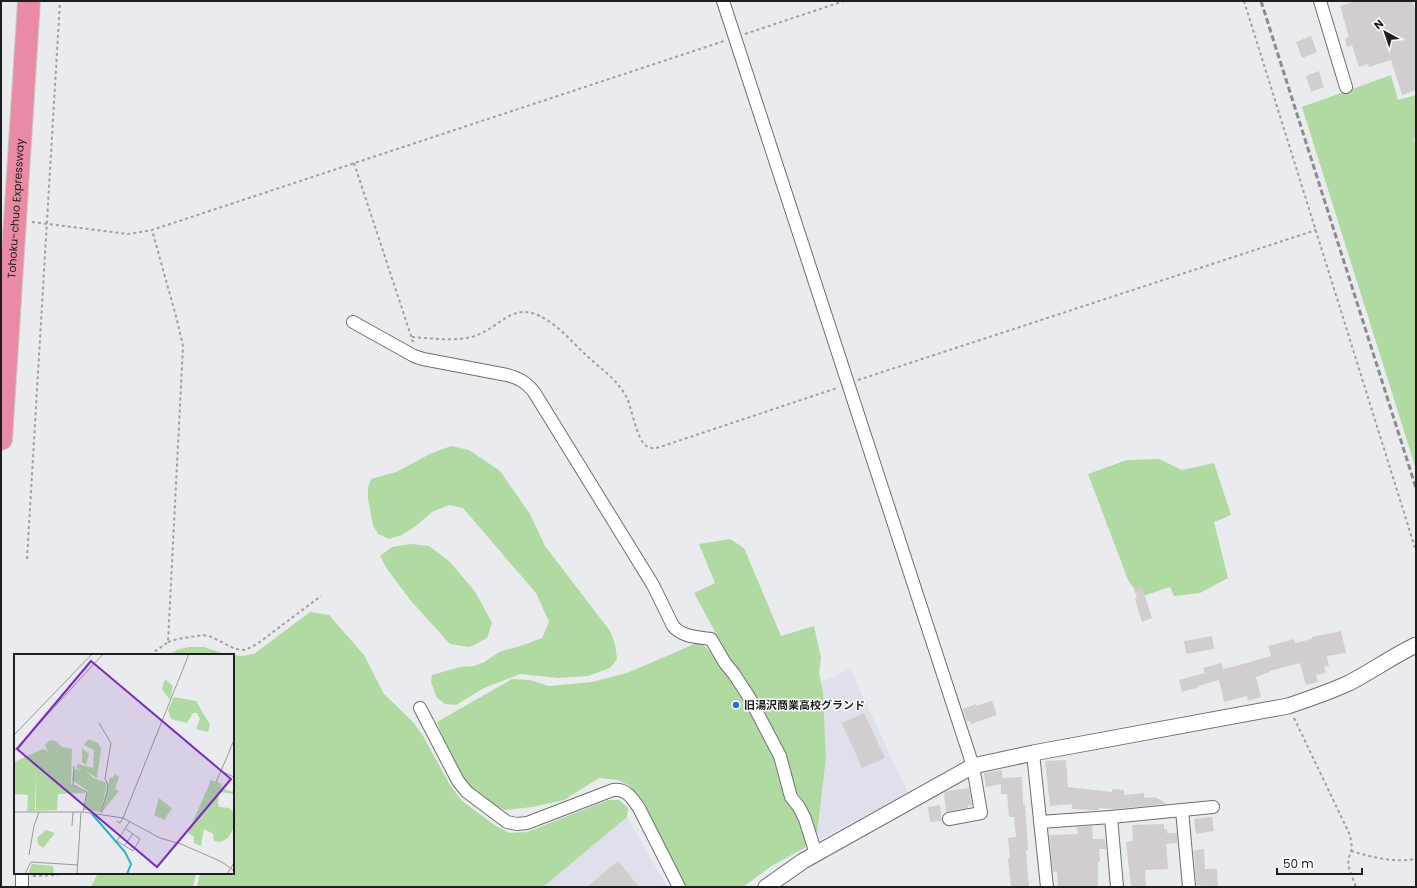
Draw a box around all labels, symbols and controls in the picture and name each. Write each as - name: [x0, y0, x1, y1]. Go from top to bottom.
- north arrow: [1365, 12, 1405, 52]
- text: N: [1370, 16, 1387, 33]
- street label: Tohoku-chuo Expressway: [3, 137, 28, 279]
- inset map: [14, 654, 234, 874]
- place label: 旧湯沢商業高校グランド: [744, 697, 865, 713]
- marker: 旧湯沢商業高校グランド: [731, 700, 741, 710]
- scale bar: [1277, 850, 1362, 876]
- text: 50 m: [1283, 855, 1314, 872]

